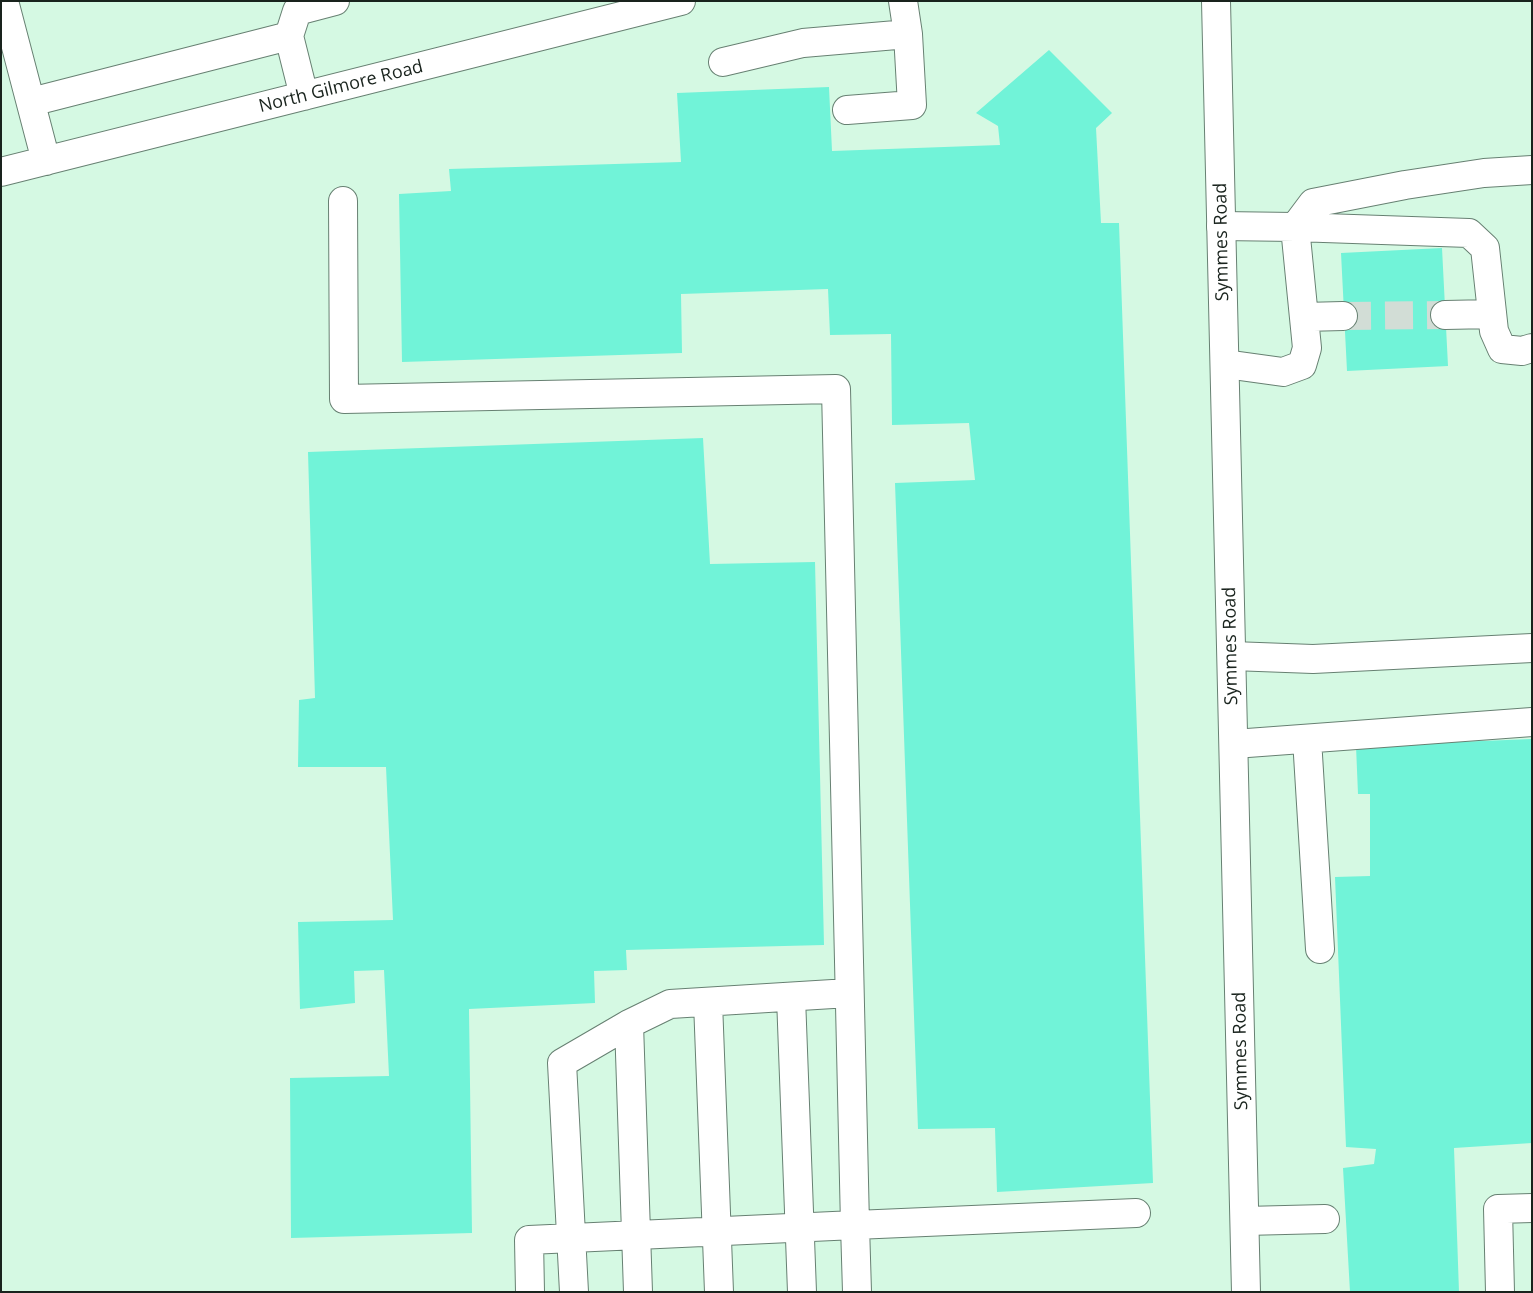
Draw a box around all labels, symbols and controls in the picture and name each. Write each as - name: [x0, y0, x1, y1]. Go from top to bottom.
- street label: North Gilmore Road: [257, 56, 425, 118]
- street label: Symmes Road: [1210, 183, 1234, 301]
- street label: Symmes Road: [1219, 587, 1243, 705]
- street label: Symmes Road: [1229, 992, 1253, 1110]

